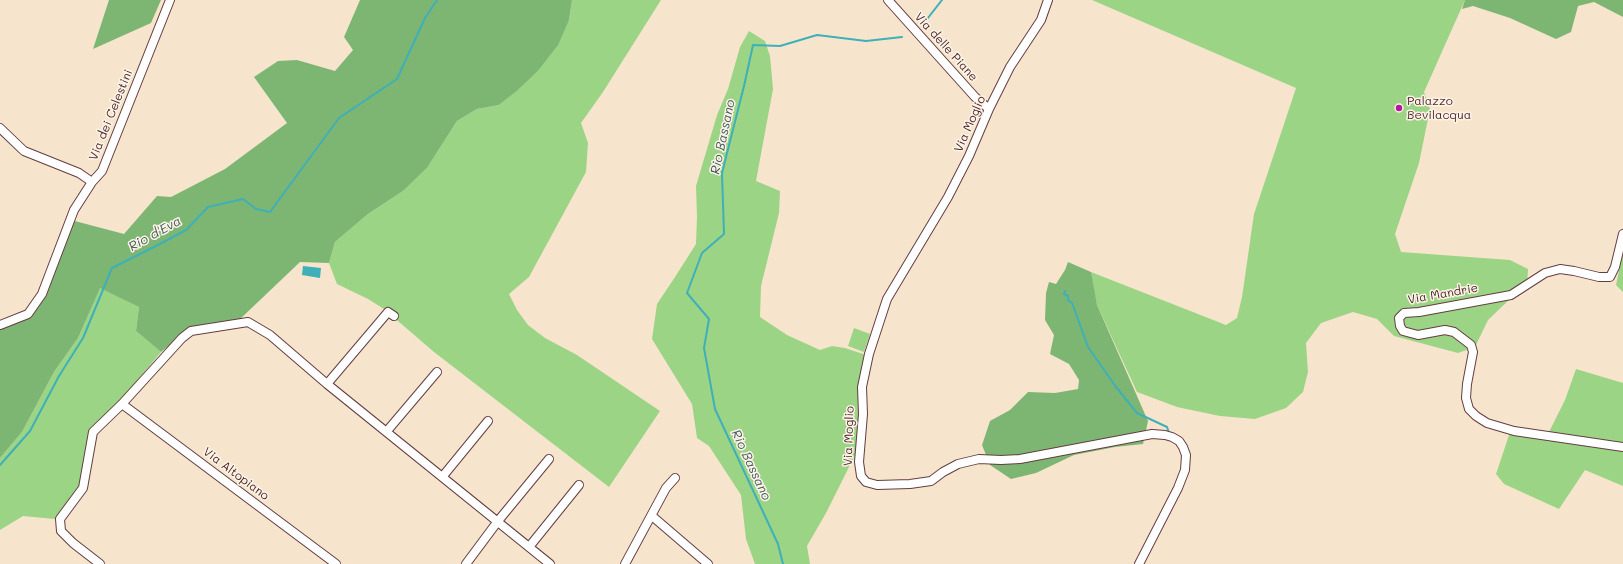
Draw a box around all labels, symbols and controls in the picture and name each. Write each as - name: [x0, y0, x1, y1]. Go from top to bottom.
- street label: Via delle Piane: [911, 10, 981, 84]
- street label: Via dei Celestini: [86, 67, 136, 163]
- street label: Via Moglio: [951, 94, 989, 154]
- place label: Palazzo Bevilacqua: [1407, 94, 1471, 122]
- water label: Rio Bassano: [707, 98, 739, 176]
- marker: Palazzo Bevilacqua: [1394, 103, 1404, 113]
- water label: Rio d'Eva: [126, 213, 184, 255]
- street label: Via Mandrie: [1407, 281, 1479, 307]
- street label: Via Moglio: [841, 406, 857, 466]
- water label: Rio Bassano: [728, 427, 774, 503]
- street label: Via Altopiano: [200, 445, 272, 503]

